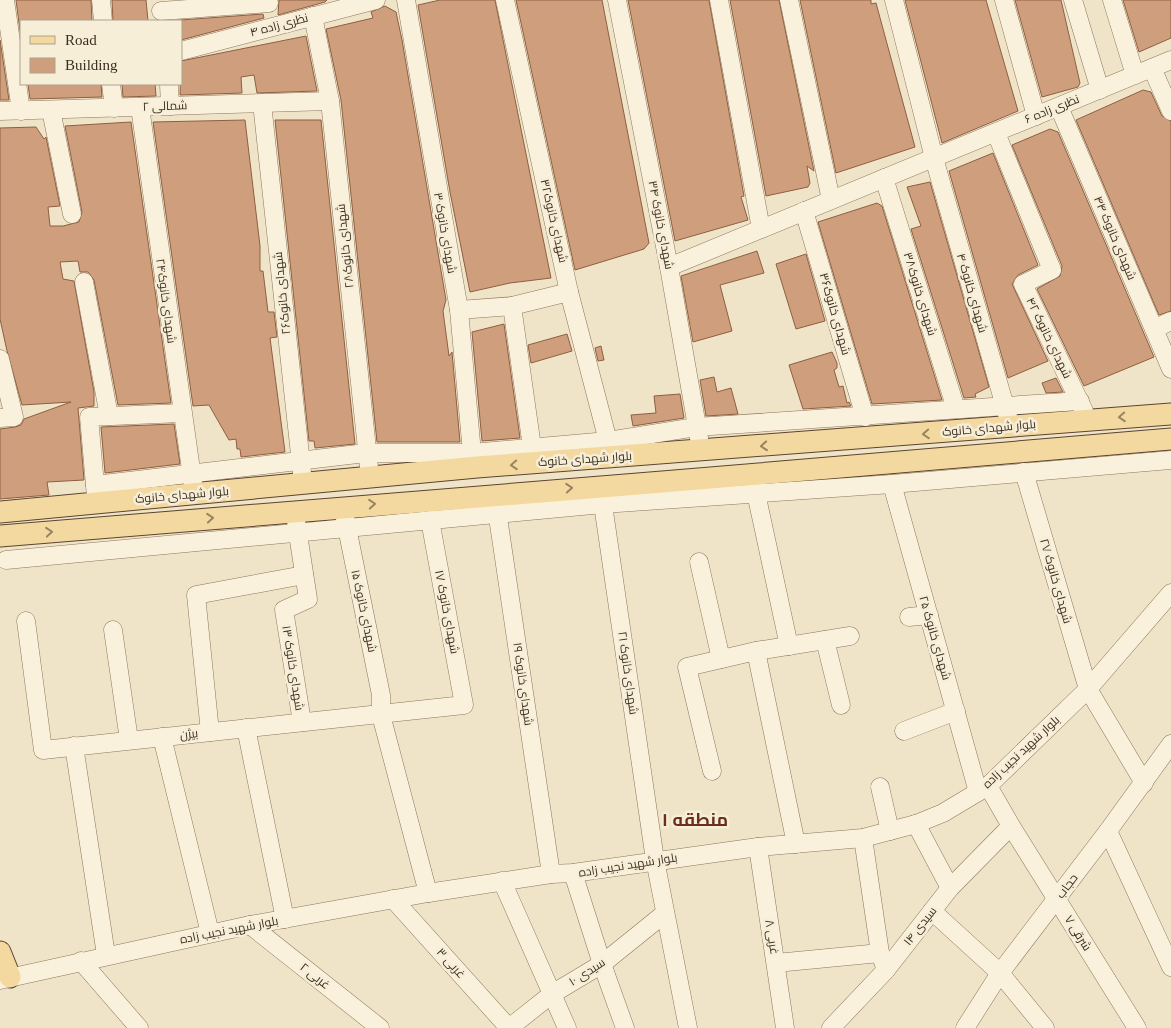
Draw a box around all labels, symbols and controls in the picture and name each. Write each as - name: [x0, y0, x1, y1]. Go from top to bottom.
- street label: نظری زاده ۴: [248, 11, 310, 39]
- legend: [20, 20, 182, 85]
- text: Road: [65, 32, 97, 48]
- text: Building: [65, 57, 118, 73]
- street label: نظری زاده ۶: [1023, 92, 1081, 126]
- street label: شمالی ۲: [142, 98, 188, 114]
- street label: شهدای خانوک۳۲: [538, 178, 570, 264]
- street label: ۳۴ شهدای خانوک: [646, 179, 676, 271]
- street label: شهدای خانوک۳۰: [431, 191, 459, 275]
- street label: ۴۴ شهدای خانوک: [1091, 194, 1139, 282]
- street label: شهدای خانوک۲۸: [334, 203, 356, 289]
- street label: شهدای خانوک۲۶: [271, 251, 293, 335]
- street label: شهدای خانوک۳۸: [901, 251, 939, 338]
- street label: شهدای خانوک۴۰: [954, 252, 990, 334]
- street label: شهدای خانوک۲۴: [153, 258, 179, 344]
- street label: شهدای خانوک۳۶: [817, 271, 853, 357]
- street label: شهدای خانوک ۴۲: [1023, 295, 1075, 381]
- one-way arrow: [1118, 412, 1126, 423]
- street label: بلوار شهدای خانوک: [941, 417, 1037, 439]
- one-way arrow: [921, 428, 929, 439]
- one-way arrow: [759, 440, 767, 451]
- street label: بلوار شهدای خانوک: [538, 449, 632, 469]
- one-way arrow: [510, 459, 518, 470]
- one-way arrow: [566, 483, 574, 494]
- street label: بلوار شهدای خانوک: [134, 484, 230, 506]
- one-way arrow: [369, 499, 377, 510]
- one-way arrow: [207, 513, 215, 524]
- one-way arrow: [45, 527, 53, 538]
- street label: شهدای خانوک ۲۷: [1037, 537, 1075, 625]
- street label: شهدای خانوک ۱۵: [348, 568, 380, 654]
- street label: شهدای خانوک ۱۷: [432, 569, 462, 655]
- street label: شهدای خانوک ۲۵: [916, 594, 954, 682]
- street label: شهدای خانوک ۱۳: [279, 625, 307, 712]
- street label: شهدای خانوک ۲۱: [615, 630, 641, 716]
- street label: شهدای خانوک ۱۹: [510, 641, 536, 727]
- street label: بلوار شهید نجیب زاده: [980, 713, 1062, 791]
- street label: بیژن: [179, 726, 199, 742]
- district label: منطقه ۱: [662, 810, 728, 830]
- street label: بلوار شهید نجیب زاده: [578, 850, 678, 880]
- street label: حجاب: [1053, 871, 1081, 901]
- street label: سیدی ۱۴: [901, 904, 940, 948]
- street label: شرقی ۷: [1062, 913, 1094, 953]
- street label: بلوار شهید نجیب زاده: [179, 914, 279, 946]
- street label: غربی ۸: [762, 919, 782, 955]
- street label: غربی ۳: [434, 945, 468, 981]
- street label: سیدی ۱۰: [566, 955, 608, 989]
- street label: غربی ۲: [297, 960, 333, 992]

